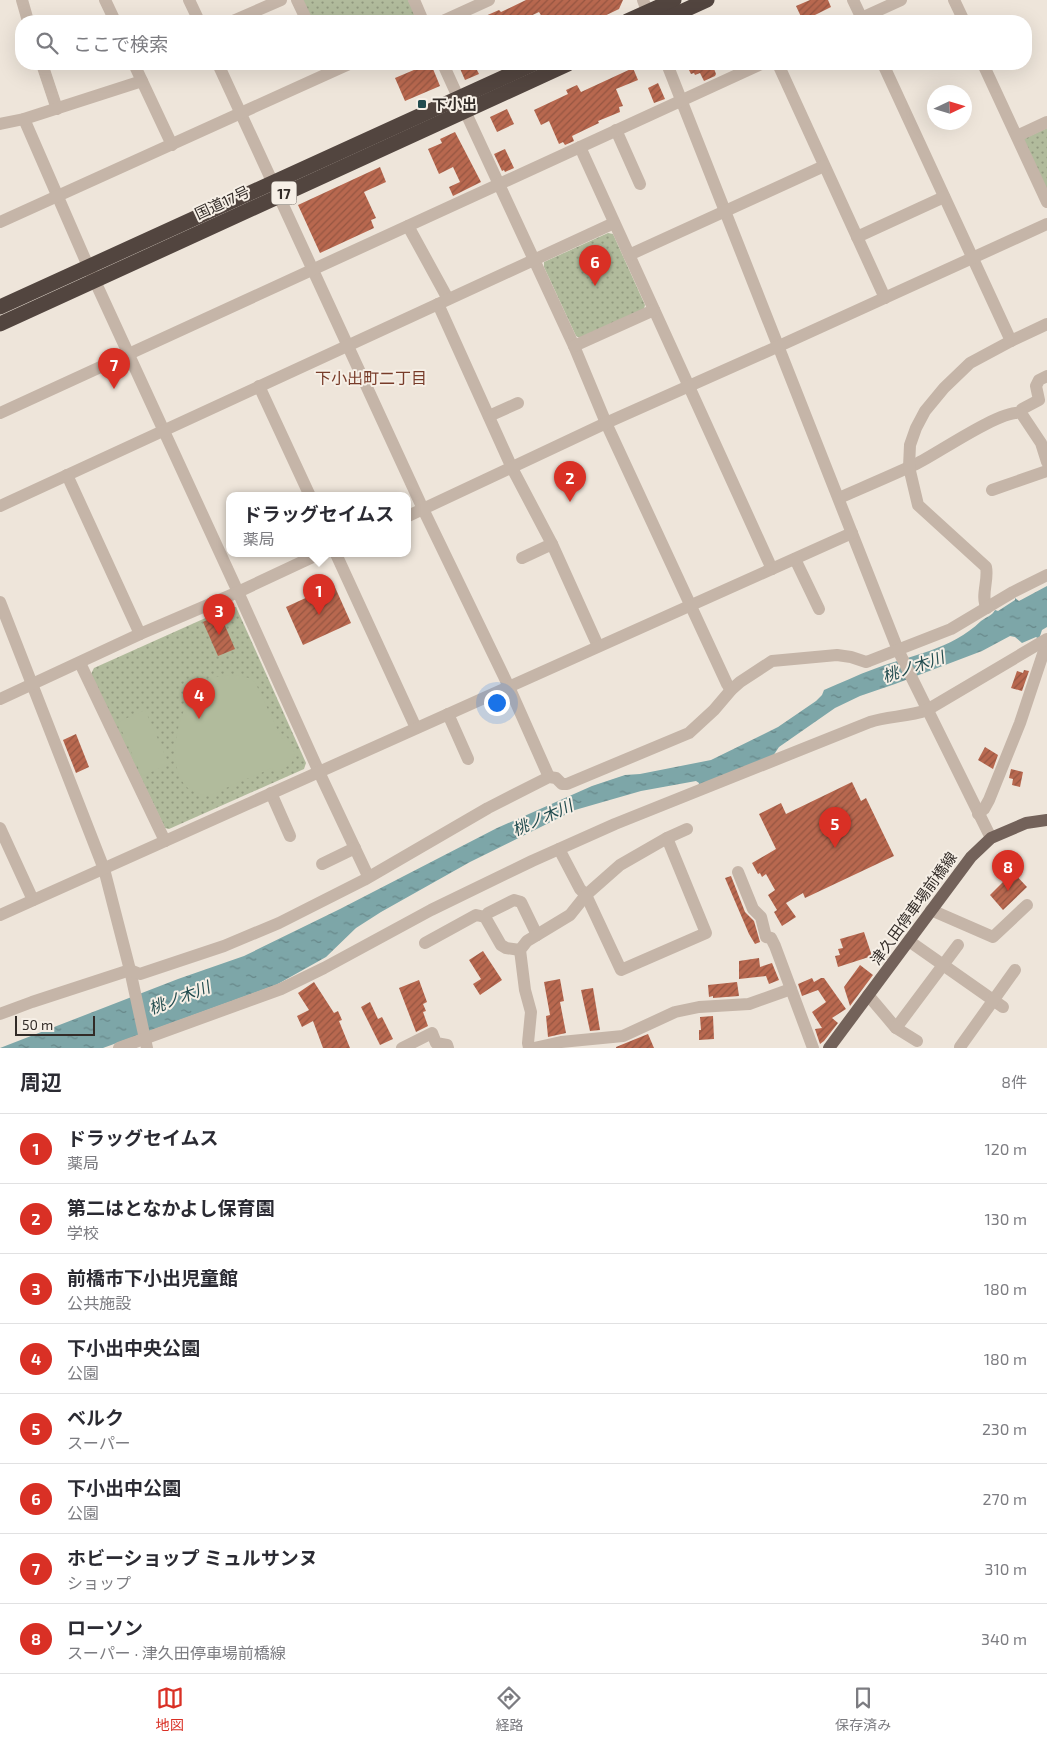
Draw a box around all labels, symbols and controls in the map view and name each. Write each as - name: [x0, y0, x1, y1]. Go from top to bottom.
- search box: [15, 15, 1032, 70]
- icon: search: [33, 29, 61, 57]
- text: ここで検索: [73, 32, 168, 55]
- north arrow: [927, 85, 972, 130]
- place label: 下小出: [432, 95, 477, 113]
- marker: 下小出: [416, 98, 428, 110]
- street label: 国道17号: [192, 181, 252, 223]
- road number: 17: [272, 182, 296, 204]
- pin: 6: [579, 245, 611, 286]
- pin: 7: [98, 348, 130, 389]
- district label: 下小出町二丁目: [315, 368, 427, 387]
- pin: 2: [554, 461, 586, 502]
- popup: [226, 492, 411, 557]
- text: ドラッグセイムス: [243, 502, 394, 525]
- text: 薬局: [243, 529, 275, 548]
- pin: 1: [303, 574, 335, 615]
- pin: 3: [203, 594, 235, 635]
- water label: 桃ノ木川: [880, 646, 948, 685]
- pin: 4: [183, 678, 215, 719]
- your location: [484, 690, 510, 716]
- water label: 桃ノ木川: [509, 794, 577, 839]
- pin: 5: [819, 807, 851, 848]
- street label: 津久田停車場前橋線: [866, 848, 960, 968]
- pin: 8: [992, 850, 1024, 891]
- water label: 桃ノ木川: [146, 976, 214, 1017]
- scale bar: [15, 1013, 95, 1036]
- text: 50 m: [22, 1016, 53, 1033]
- text: 周辺: [20, 1069, 62, 1094]
- text: 8件: [1001, 1072, 1027, 1091]
- text: ドラッグセイムス: [67, 1126, 219, 1149]
- text: 1: [33, 1139, 39, 1158]
- text: 120 m: [984, 1139, 1027, 1158]
- text: 薬局: [67, 1153, 99, 1172]
- text: 第二はとなかよし保育園: [67, 1196, 274, 1219]
- text: 2: [31, 1209, 41, 1228]
- text: 130 m: [985, 1209, 1027, 1228]
- text: 学校: [67, 1223, 99, 1242]
- text: 前橋市下小出児童館: [67, 1266, 238, 1289]
- text: 3: [31, 1279, 41, 1298]
- text: 180 m: [984, 1279, 1027, 1298]
- text: 公共施設: [67, 1293, 131, 1312]
- text: 下小出中央公園: [67, 1336, 200, 1359]
- text: 4: [31, 1349, 41, 1368]
- text: 180 m: [984, 1349, 1027, 1368]
- text: 公園: [67, 1363, 99, 1382]
- text: ベルク: [67, 1406, 124, 1429]
- text: 5: [32, 1419, 40, 1438]
- text: 230 m: [982, 1419, 1027, 1438]
- text: スーパー: [67, 1433, 131, 1452]
- text: 下小出中公園: [67, 1476, 181, 1499]
- text: 6: [31, 1489, 41, 1508]
- text: 270 m: [983, 1489, 1027, 1508]
- text: 公園: [67, 1503, 99, 1522]
- text: ホビーショップ ミュルサンヌ: [67, 1546, 318, 1569]
- text: 7: [32, 1559, 40, 1578]
- text: 310 m: [985, 1559, 1027, 1578]
- text: ショップ: [67, 1573, 131, 1592]
- text: ローソン: [67, 1616, 143, 1639]
- text: 8: [31, 1629, 41, 1648]
- text: 340 m: [981, 1629, 1027, 1648]
- text: スーパー · 津久田停車場前橋線: [67, 1643, 286, 1662]
- tab: 地図: [156, 1684, 184, 1734]
- tab: 経路: [495, 1684, 523, 1734]
- tab: 保存済み: [835, 1684, 891, 1734]

